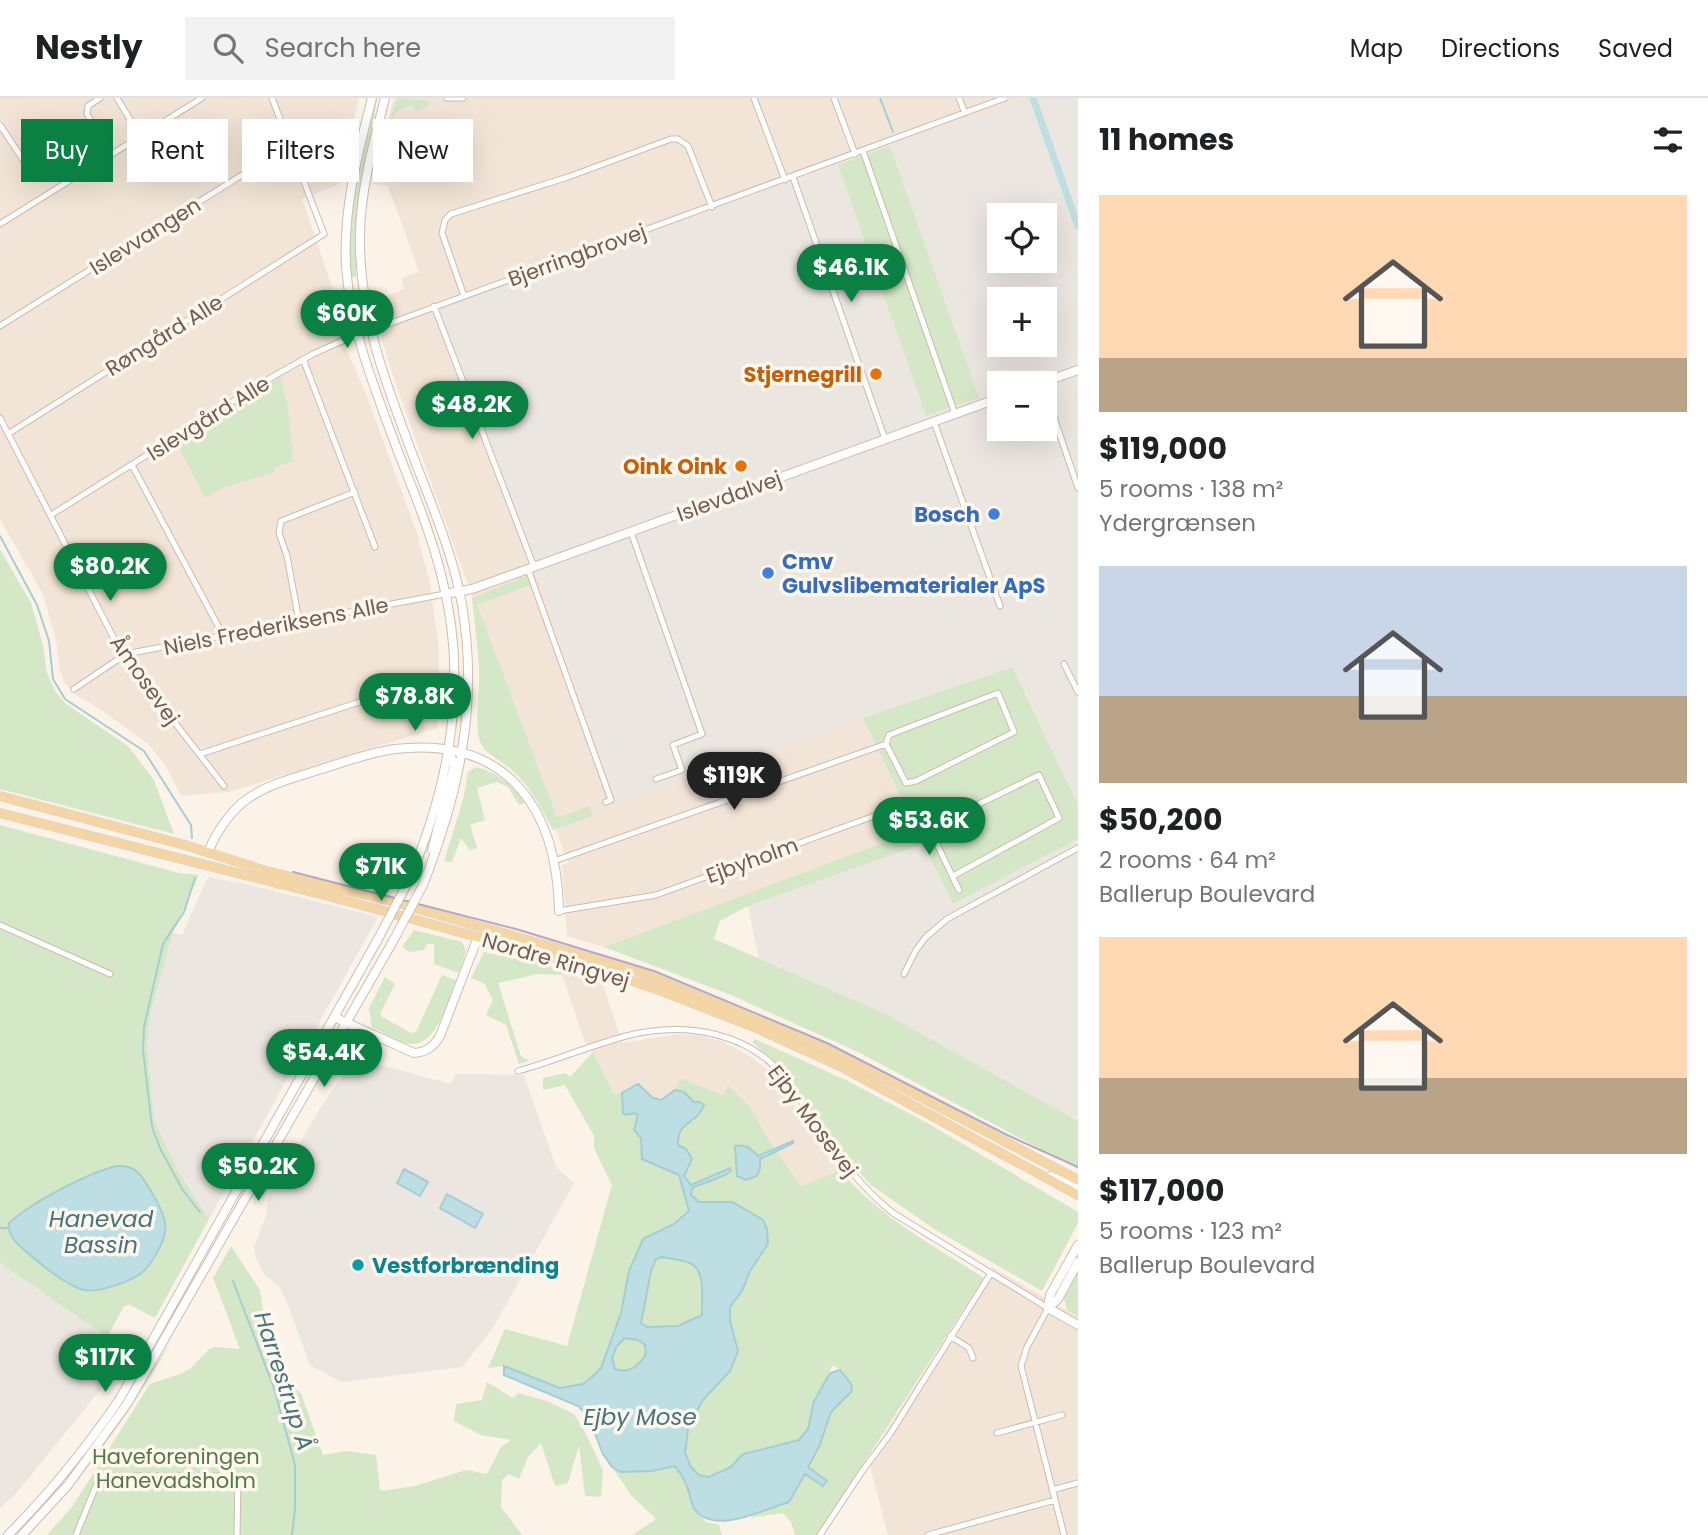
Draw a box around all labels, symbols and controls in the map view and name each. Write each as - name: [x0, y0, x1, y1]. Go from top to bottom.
- search box: [185, 17, 675, 80]
- text: Nestly: [35, 24, 143, 71]
- icon: search: [209, 29, 247, 67]
- text: Search here: [265, 30, 421, 66]
- text: Map: [1350, 32, 1403, 65]
- text: Directions: [1441, 32, 1560, 65]
- text: Saved: [1598, 32, 1673, 65]
- text: 11 homes: [1099, 118, 1234, 161]
- chip: Buy: [21, 119, 113, 182]
- chip: Rent: [127, 119, 228, 182]
- chip: Filters: [242, 119, 359, 182]
- chip: New: [373, 119, 473, 182]
- icon: filters: [1649, 121, 1687, 159]
- street label: Islevvangen: [84, 190, 206, 282]
- map controls: [987, 203, 1057, 441]
- button: locate: [987, 203, 1057, 273]
- street label: Bjerringbrovej: [504, 217, 650, 293]
- icon: home: [1330, 241, 1456, 367]
- pin: $46.1K: [794, 244, 908, 304]
- text: $46.1K: [813, 251, 889, 283]
- street label: Røngård Alle: [100, 287, 228, 383]
- button: +: [987, 287, 1057, 357]
- pin: $60K: [306, 290, 388, 350]
- text: $60K: [317, 297, 377, 329]
- place label: Stjernegrill: [744, 360, 862, 389]
- marker: Stjernegrill: [868, 366, 884, 382]
- street label: Islevgård Alle: [141, 369, 275, 467]
- button: −: [987, 371, 1057, 441]
- pin: $48.2K: [415, 382, 529, 441]
- text: $48.2K: [431, 388, 513, 420]
- text: $119,000: [1099, 427, 1227, 470]
- place label: Oink Oink: [623, 452, 727, 481]
- marker: Oink Oink: [733, 458, 749, 474]
- street label: Islevdalvej: [673, 464, 785, 528]
- text: 5 rooms · 138 m²: [1099, 473, 1283, 505]
- place label: Bosch: [914, 500, 980, 529]
- marker: Bosch: [986, 506, 1002, 522]
- text: Ydergrænsen: [1099, 507, 1256, 539]
- pin: $80.2K: [53, 544, 167, 603]
- place label: Cmv Gulvslibematerialer ApS: [782, 547, 1046, 600]
- text: $80.2K: [70, 550, 150, 582]
- marker: Cmv Gulvslibematerialer ApS: [760, 565, 776, 581]
- street label: Niels Frederiksens Alle: [161, 590, 391, 662]
- icon: home: [1330, 612, 1456, 738]
- street label: Åmosevej: [104, 629, 186, 731]
- pin: $78.8K: [358, 674, 472, 733]
- text: $78.8K: [375, 680, 455, 712]
- pin: $119K: [685, 752, 783, 812]
- text: $119K: [703, 759, 765, 791]
- pin: $53.6K: [872, 798, 986, 857]
- text: $50,200: [1099, 798, 1223, 841]
- text: $53.6K: [888, 804, 970, 836]
- street label: Ejbyholm: [702, 830, 802, 890]
- pin: $71K: [340, 844, 422, 903]
- text: 2 rooms · 64 m²: [1099, 844, 1276, 876]
- text: $71K: [355, 850, 407, 882]
- text: Ballerup Boulevard: [1099, 878, 1315, 910]
- street label: Nordre Ringvej: [479, 925, 633, 995]
- icon: home: [1330, 983, 1456, 1109]
- pin: $54.4K: [267, 1030, 381, 1089]
- text: $54.4K: [282, 1036, 366, 1068]
- street label: Ejby Mosevej: [761, 1059, 865, 1183]
- pin: $50.2K: [201, 1144, 315, 1203]
- text: $50.2K: [218, 1150, 298, 1182]
- text: $117,000: [1099, 1169, 1225, 1212]
- water label: Hanevad Bassin: [49, 1203, 154, 1261]
- text: 5 rooms · 123 m²: [1099, 1215, 1282, 1247]
- text: Ballerup Boulevard: [1099, 1249, 1315, 1281]
- place label: Vestforbrænding: [372, 1251, 559, 1280]
- marker: Vestforbrænding: [350, 1257, 366, 1273]
- water label: Harrestrup Å: [246, 1307, 322, 1455]
- pin: $117K: [56, 1334, 154, 1394]
- text: $117K: [75, 1341, 135, 1373]
- water label: Ejby Mose: [583, 1401, 697, 1433]
- park label: Haveforeningen Hanevadsholm: [92, 1442, 260, 1495]

